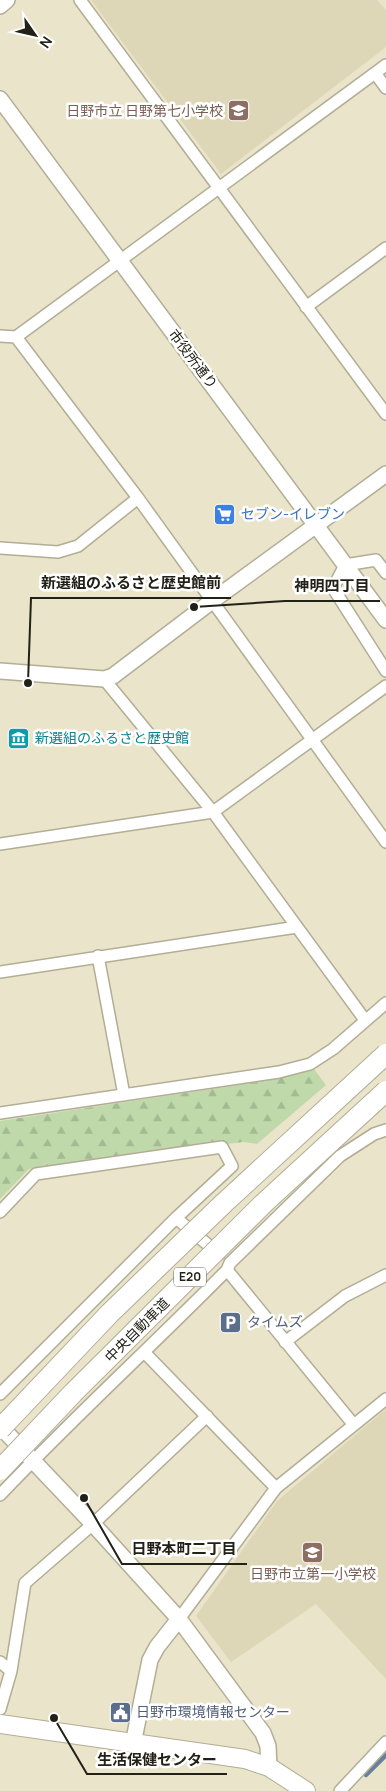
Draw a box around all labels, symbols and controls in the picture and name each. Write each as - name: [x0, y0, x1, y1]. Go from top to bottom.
- north arrow: [10, 10, 60, 60]
- text: N: [36, 33, 57, 52]
- school or university icon: 日野市立 日野第七小学校: [227, 99, 251, 123]
- place label: 日野市立 日野第七小学校: [66, 101, 223, 120]
- street label: 市役所通り: [165, 325, 222, 392]
- supermarket icon: セブン-イレブン: [213, 502, 237, 526]
- place label: セブン-イレブン: [241, 504, 345, 523]
- callout: 新選組のふるさと歴史館前: [31, 568, 231, 598]
- callout: 神明四丁目: [285, 571, 380, 601]
- text: 新選組のふるさと歴史館前: [41, 572, 221, 593]
- text: 神明四丁目: [293, 575, 370, 596]
- museum icon: 新選組のふるさと歴史館: [7, 726, 31, 750]
- place label: 新選組のふるさと歴史館: [35, 728, 189, 747]
- road number: E20: [174, 1268, 206, 1286]
- street label: 中央自動車道: [100, 1293, 173, 1366]
- parking icon: タイムズ: [219, 1310, 243, 1334]
- place label: タイムズ: [247, 1312, 303, 1331]
- callout: 日野本町二丁目: [122, 1534, 247, 1564]
- text: 日野本町二丁目: [131, 1538, 237, 1559]
- school or university icon: 日野市立第一小学校: [301, 1540, 325, 1564]
- place label: 日野市立第一小学校: [250, 1564, 376, 1583]
- public building icon: 日野市環境情報センター: [108, 1700, 132, 1724]
- place label: 日野市環境情報センター: [136, 1702, 290, 1721]
- callout: 生活保健センター: [87, 1744, 227, 1774]
- text: 生活保健センター: [97, 1749, 217, 1770]

